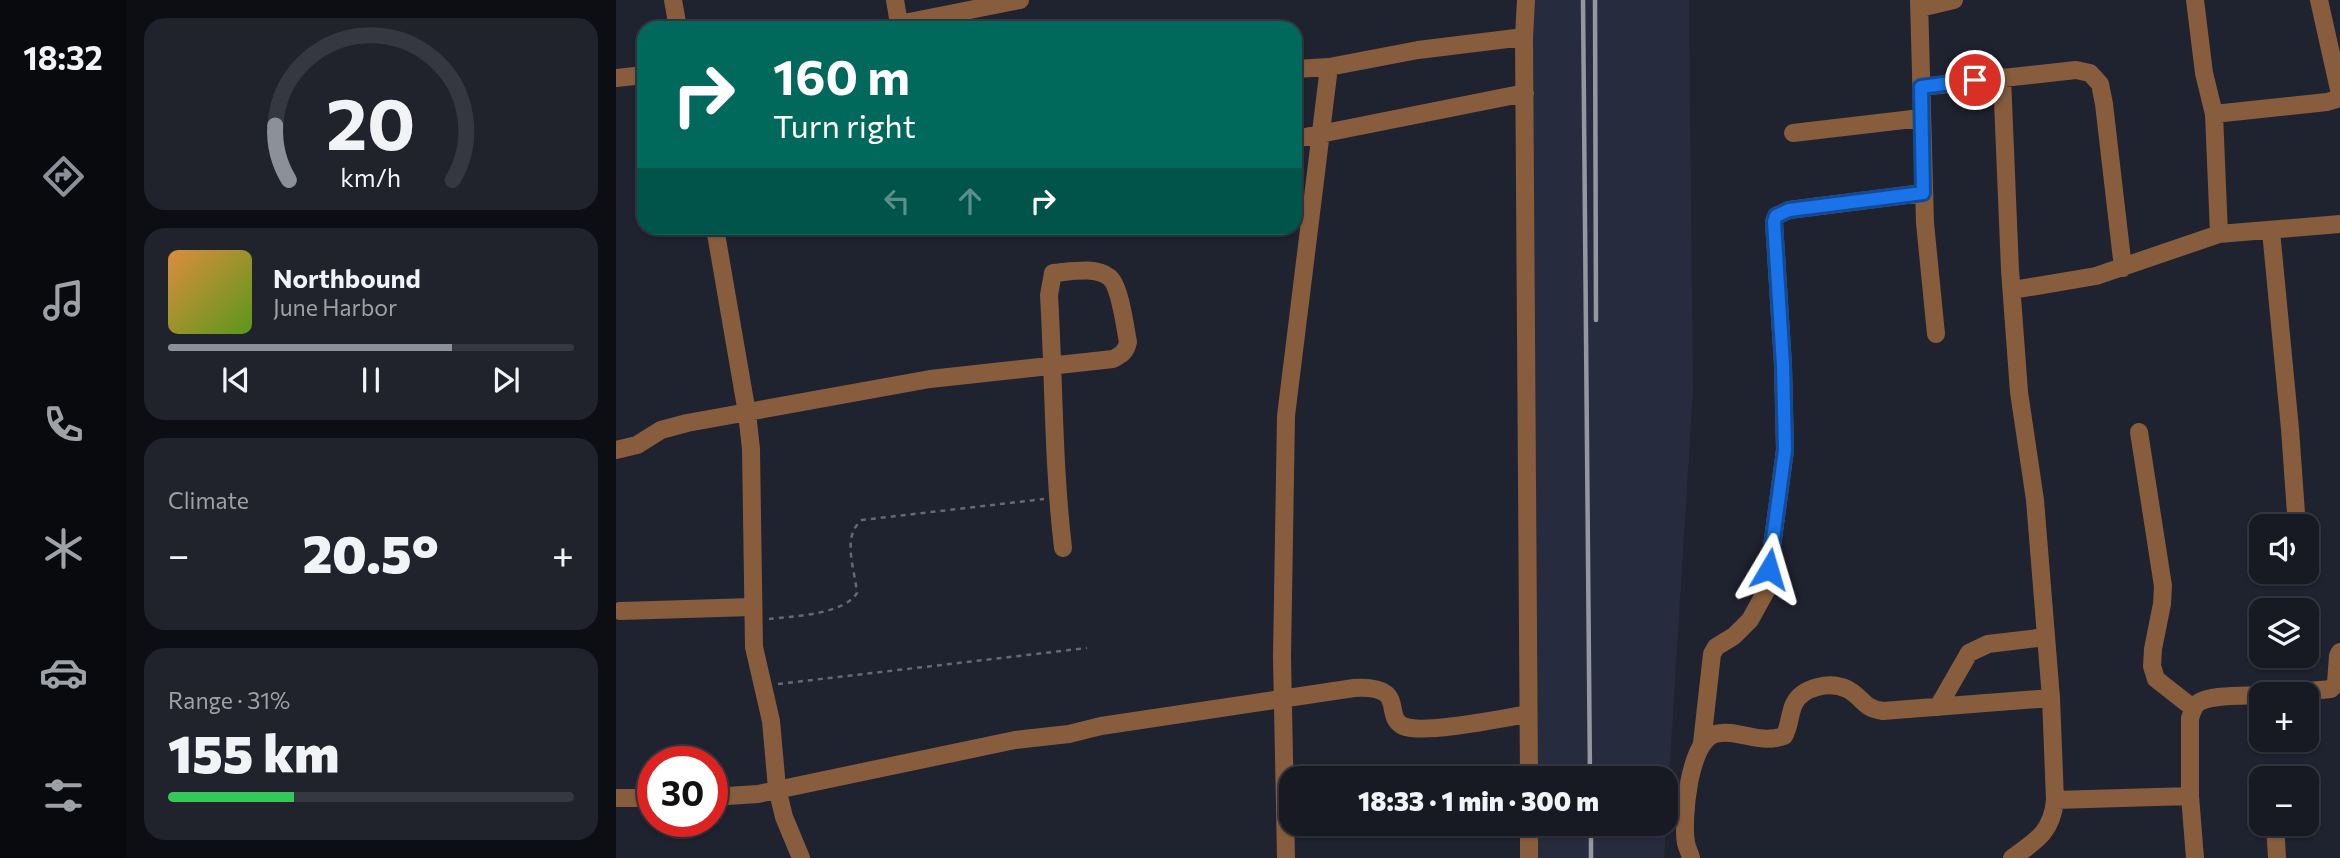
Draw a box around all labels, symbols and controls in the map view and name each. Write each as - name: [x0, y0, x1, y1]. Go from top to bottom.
- text: 18:32: [23, 37, 103, 77]
- text: 160 m: [773, 45, 910, 105]
- icon: right: [658, 49, 749, 140]
- pin: [1945, 50, 2005, 110]
- icon: arrive: [1956, 61, 1994, 99]
- text: 20: [326, 76, 416, 165]
- text: Turn right: [773, 105, 916, 145]
- icon: directions: [39, 152, 88, 201]
- text: km/h: [341, 162, 401, 192]
- icon: left: [878, 182, 916, 220]
- icon: ahead: [951, 182, 989, 220]
- icon: right: [1024, 182, 1062, 220]
- text: Northbound: [273, 262, 421, 293]
- icon: music: [39, 276, 88, 325]
- text: June Harbor: [273, 293, 397, 321]
- icon: previous: [217, 361, 255, 399]
- icon: pause: [352, 361, 390, 399]
- icon: next: [487, 361, 525, 399]
- icon: phone: [39, 400, 88, 449]
- text: Climate: [168, 486, 249, 514]
- map controls: [2249, 514, 2319, 836]
- button: sound: [2249, 514, 2319, 584]
- text: 20.5°: [302, 520, 439, 584]
- icon: climate: [39, 524, 88, 573]
- text: −: [168, 530, 190, 577]
- text: +: [552, 530, 574, 577]
- position arrow: [1732, 532, 1806, 606]
- button: layers: [2249, 598, 2319, 668]
- icon: car: [39, 648, 88, 697]
- button: +: [2249, 682, 2319, 752]
- text: Range · 31%: [168, 686, 290, 714]
- text: 155 km: [168, 720, 340, 784]
- speed limit sign: 30: [637, 746, 728, 837]
- button: −: [2249, 766, 2319, 836]
- icon: filters: [39, 771, 88, 820]
- text: 18:33 · 1 min · 300 m: [1358, 785, 1599, 816]

